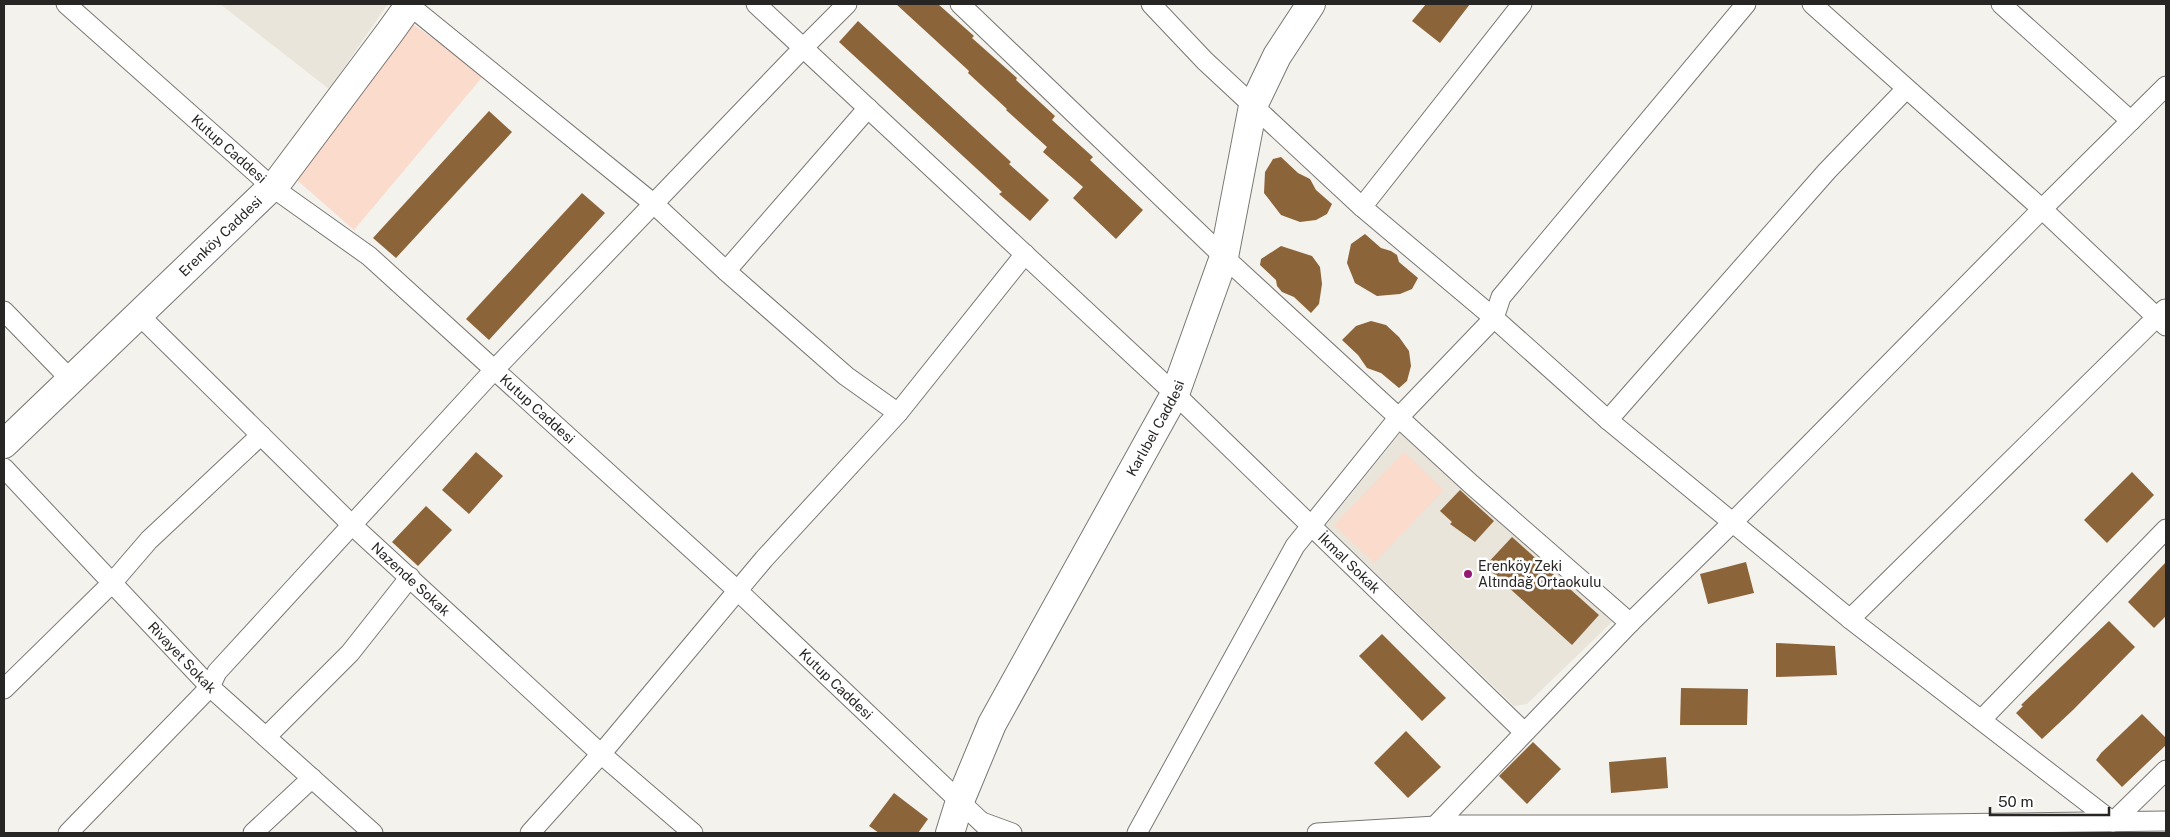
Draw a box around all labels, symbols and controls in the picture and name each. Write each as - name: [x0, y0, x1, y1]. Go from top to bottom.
- street label: Kutup Caddesi: [188, 111, 270, 186]
- street label: Erenköy Caddesi: [176, 193, 265, 280]
- street label: Kutup Caddesi: [497, 371, 578, 447]
- street label: Karlıbel Caddesi: [1123, 378, 1187, 479]
- street label: İkmal Sokak: [1315, 528, 1384, 596]
- street label: Nazende Sokak: [368, 539, 454, 619]
- place label: Erenköy Zeki Altındağ Ortaokulu: [1478, 558, 1601, 590]
- marker: Erenköy Zeki Altındağ Ortaokulu: [1462, 568, 1474, 580]
- street label: Rivayet Sokak: [145, 618, 219, 697]
- street label: Kutup Caddesi: [796, 645, 876, 722]
- scale bar: [1990, 784, 2109, 816]
- text: 50 m: [1998, 793, 2033, 810]

